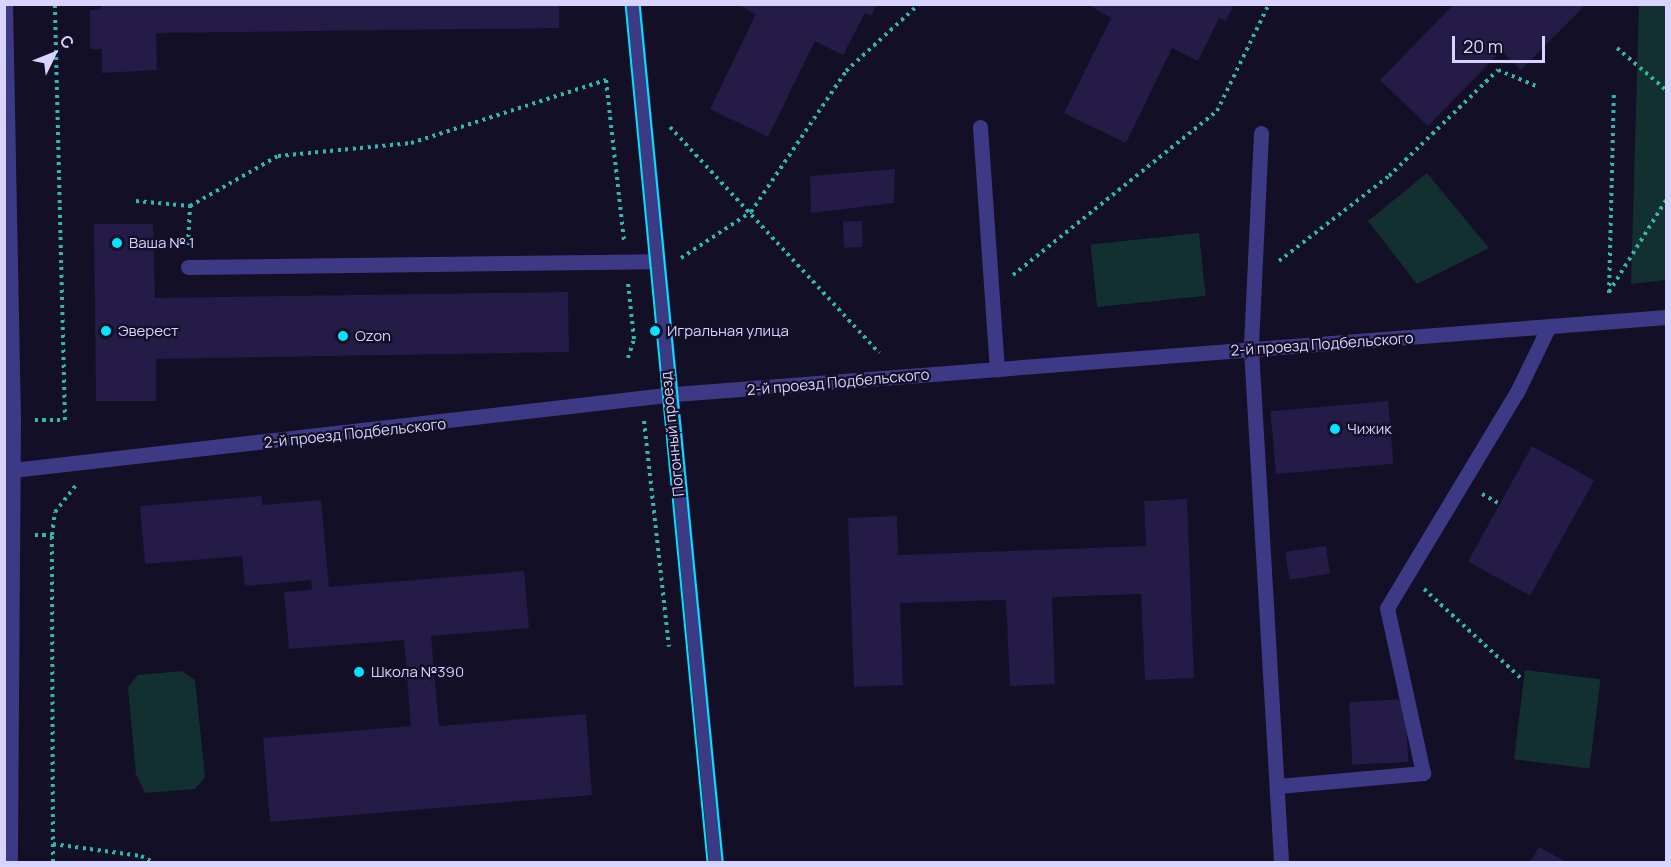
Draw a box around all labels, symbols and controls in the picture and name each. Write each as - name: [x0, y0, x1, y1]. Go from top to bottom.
- north arrow: [24, 24, 84, 84]
- scale bar: [1455, 24, 1548, 62]
- text: С: [55, 30, 79, 54]
- text: 20 m: [1463, 34, 1503, 58]
- place label: Ваша № 1: [129, 234, 195, 252]
- marker: Ваша № 1: [110, 236, 124, 250]
- place label: Эверест: [118, 322, 179, 340]
- place label: Игральная улица: [667, 322, 789, 340]
- marker: Эверест: [99, 324, 113, 338]
- marker: Игральная улица: [648, 324, 662, 338]
- place label: Ozon: [355, 327, 391, 345]
- marker: Ozon: [336, 329, 350, 343]
- street label: 2-й проезд Подбельского: [1230, 329, 1414, 359]
- street label: 2-й проезд Подбельского: [746, 365, 930, 399]
- street label: Погонный проезд: [656, 371, 688, 497]
- street label: 2-й проезд Подбельского: [263, 414, 447, 452]
- place label: Чижик: [1347, 420, 1392, 438]
- marker: Чижик: [1328, 422, 1342, 436]
- place label: Школа №390: [371, 663, 464, 681]
- marker: Школа №390: [352, 665, 366, 679]

